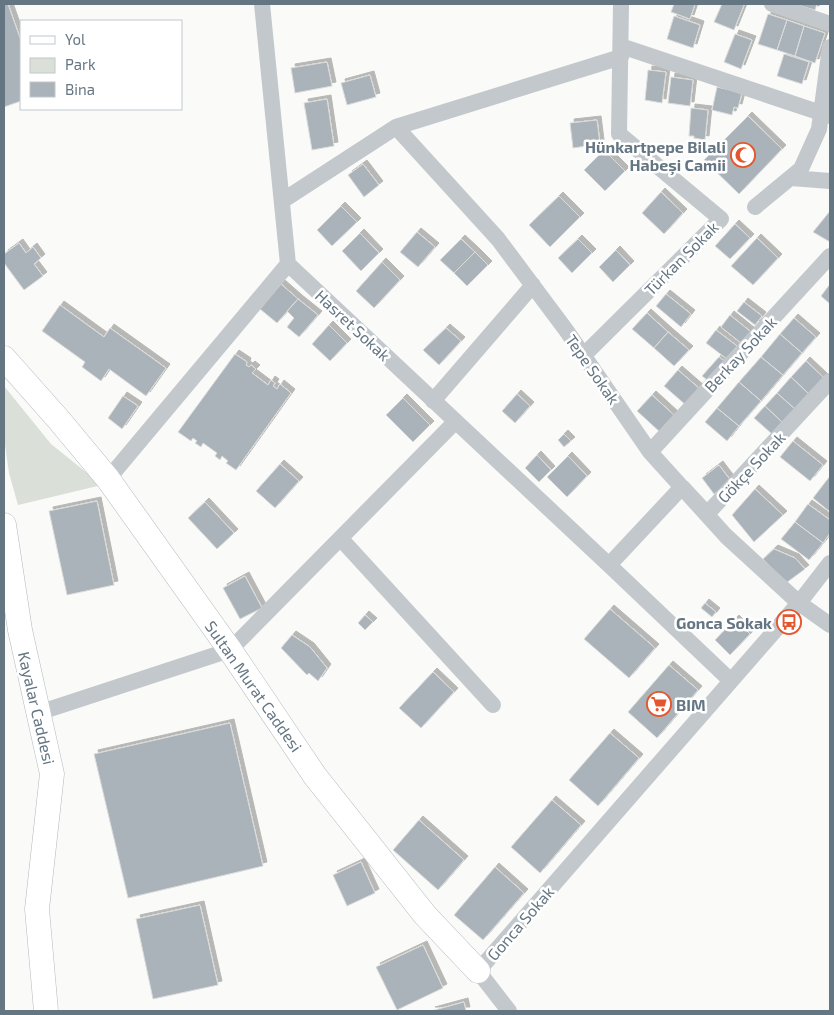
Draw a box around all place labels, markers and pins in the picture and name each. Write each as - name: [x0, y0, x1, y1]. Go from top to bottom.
- place label: Hünkartpepe Bilali Habeşi Camii: [585, 137, 726, 176]
- mosque icon: Hünkartpepe Bilali Habeşi Camii: [730, 142, 756, 168]
- bus stop icon: Gonca Sokak: [776, 609, 802, 635]
- place label: Gonca Sokak: [676, 613, 772, 632]
- supermarket icon: BIM: [646, 691, 672, 717]
- place label: BIM: [676, 695, 706, 714]

